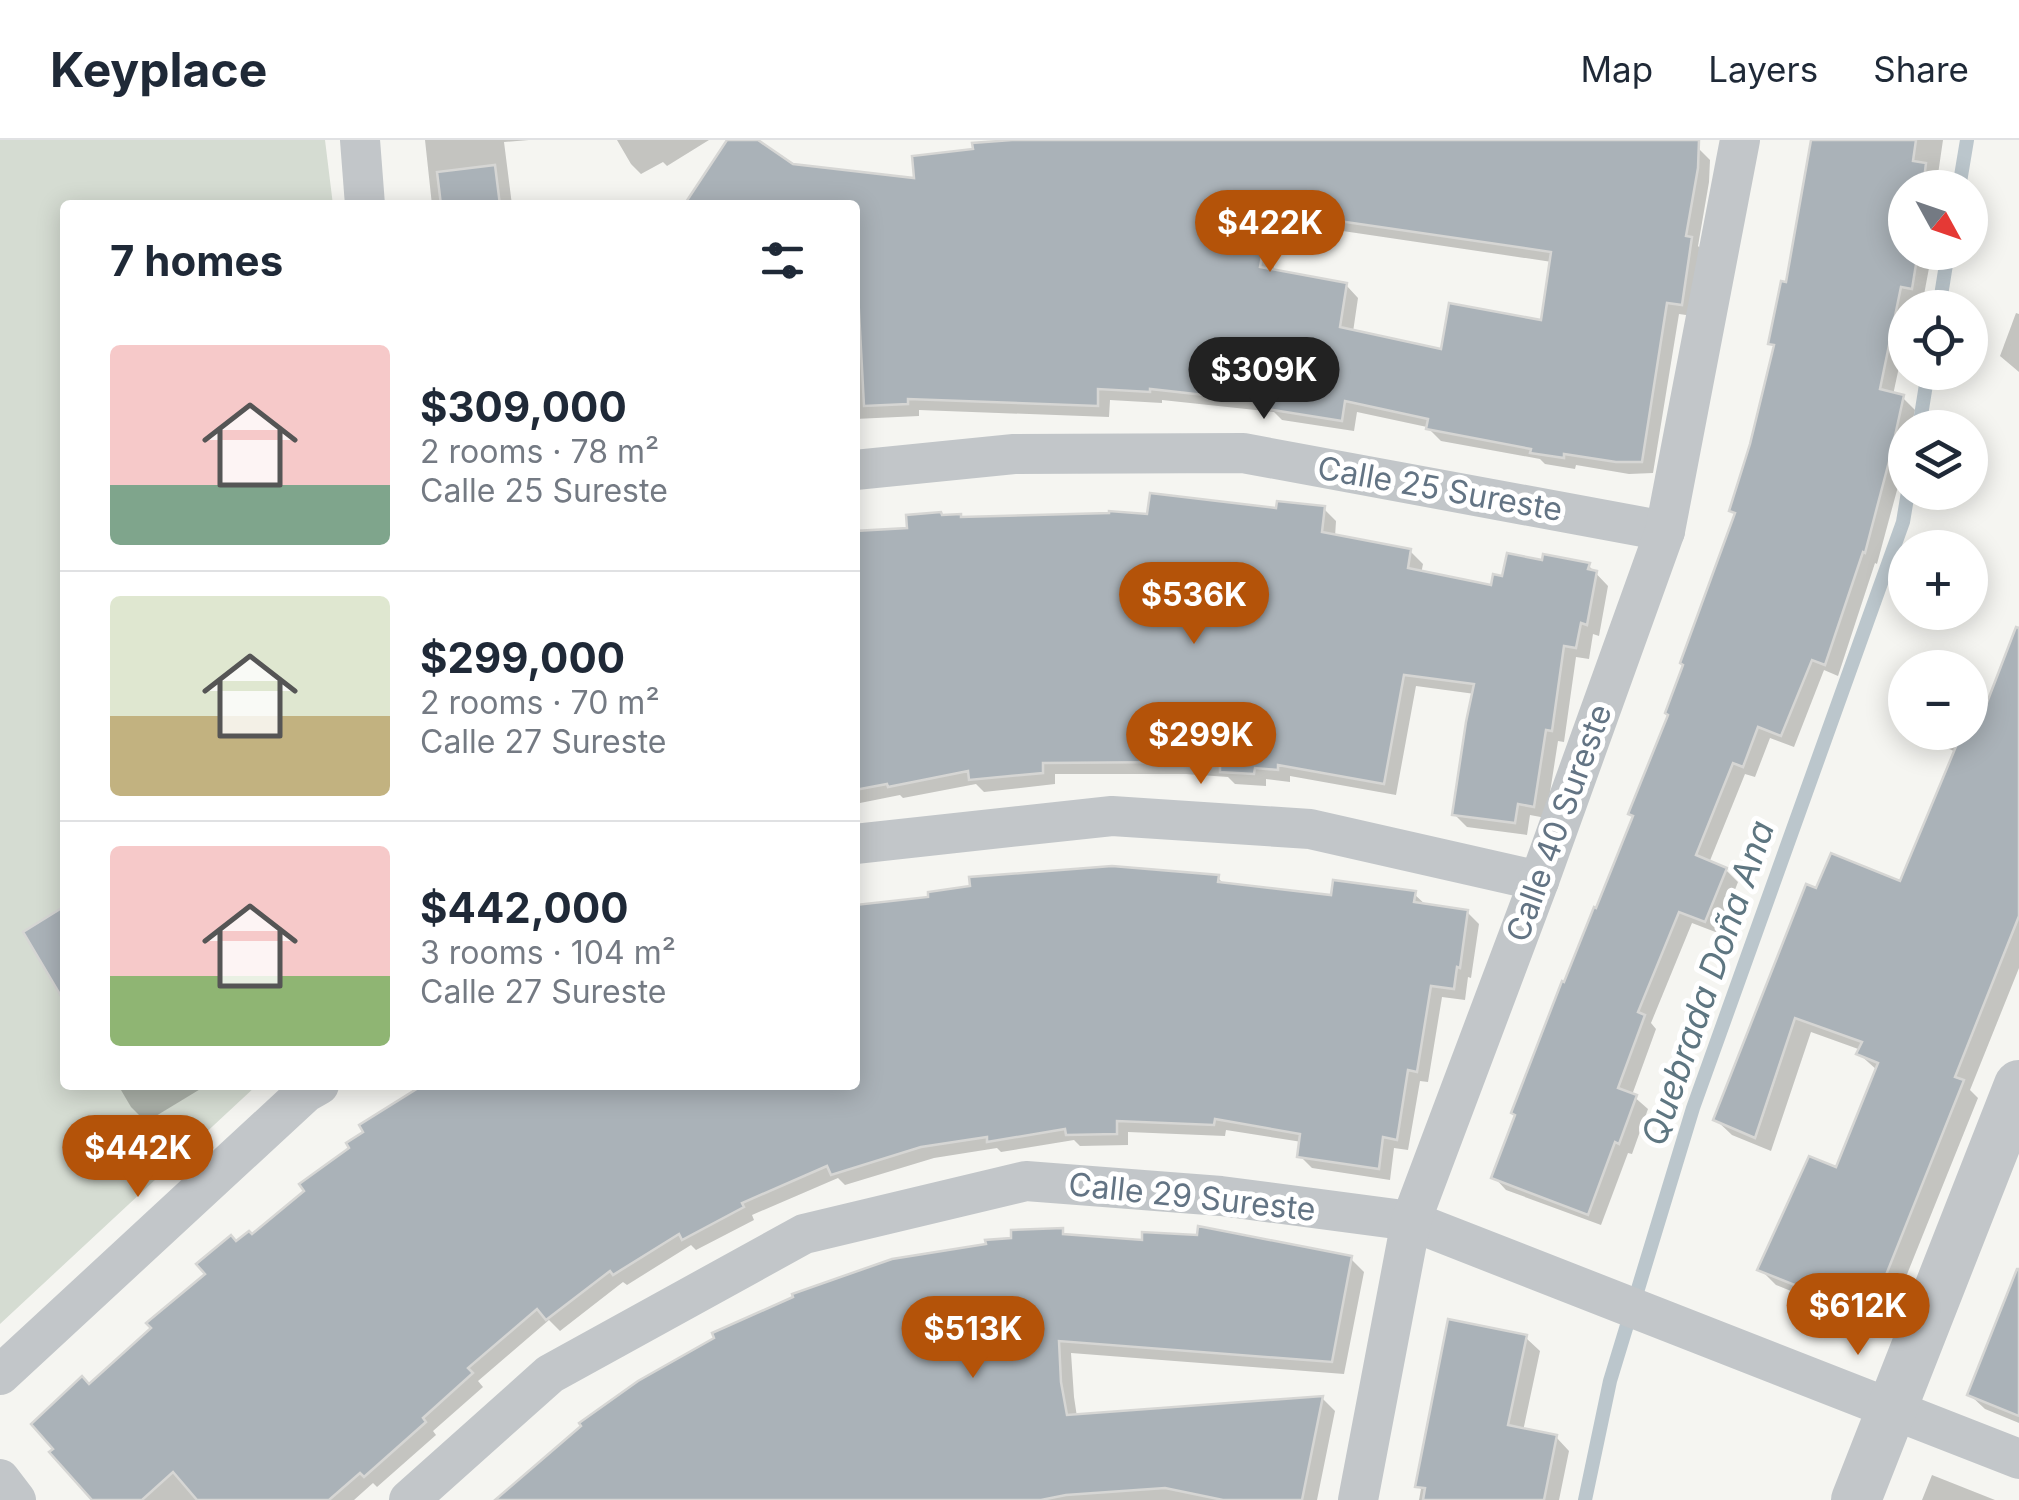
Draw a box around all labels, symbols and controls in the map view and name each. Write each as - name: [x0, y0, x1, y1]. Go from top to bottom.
- text: Keyplace: [50, 40, 267, 99]
- text: Map: [1581, 48, 1653, 90]
- text: Layers: [1708, 48, 1818, 90]
- text: Share: [1873, 48, 1969, 90]
- north arrow: [1888, 170, 1988, 270]
- map controls: [1888, 170, 1988, 750]
- pin: $422K: [1200, 190, 1340, 275]
- text: $422K: [1217, 203, 1323, 242]
- icon: filters: [755, 233, 810, 288]
- text: 7 homes: [110, 235, 283, 286]
- button: locate: [1888, 290, 1988, 390]
- pin: $309K: [1194, 337, 1334, 422]
- text: $309K: [1211, 350, 1317, 389]
- text: $309,000: [420, 381, 627, 432]
- icon: home: [190, 385, 310, 505]
- button: layers: [1888, 410, 1988, 510]
- text: 2 rooms · 78 m²: [420, 432, 659, 471]
- street label: Calle 25 Sureste: [1315, 448, 1565, 529]
- text: Calle 25 Sureste: [420, 471, 668, 510]
- button: +: [1888, 530, 1988, 630]
- pin: $536K: [1124, 562, 1264, 647]
- text: $536K: [1141, 575, 1247, 614]
- text: $299,000: [420, 632, 625, 683]
- icon: home: [190, 636, 310, 756]
- button: −: [1888, 650, 1988, 750]
- text: 2 rooms · 70 m²: [420, 683, 660, 722]
- street label: Calle 40 Sureste: [1498, 699, 1620, 947]
- pin: $299K: [1131, 702, 1271, 787]
- text: $299K: [1148, 715, 1254, 754]
- text: Calle 27 Sureste: [420, 722, 666, 761]
- water label: Quebrada Doña Ana: [1632, 815, 1782, 1151]
- text: $442,000: [420, 882, 629, 933]
- icon: home: [190, 886, 310, 1006]
- text: 3 rooms · 104 m²: [420, 933, 676, 972]
- text: Calle 27 Sureste: [420, 972, 666, 1011]
- pin: $442K: [68, 1115, 208, 1200]
- text: $442K: [84, 1128, 192, 1167]
- street label: Calle 29 Sureste: [1067, 1164, 1318, 1229]
- pin: $612K: [1788, 1273, 1928, 1358]
- text: $612K: [1809, 1286, 1907, 1325]
- pin: $513K: [903, 1296, 1043, 1381]
- text: $513K: [924, 1309, 1022, 1348]

